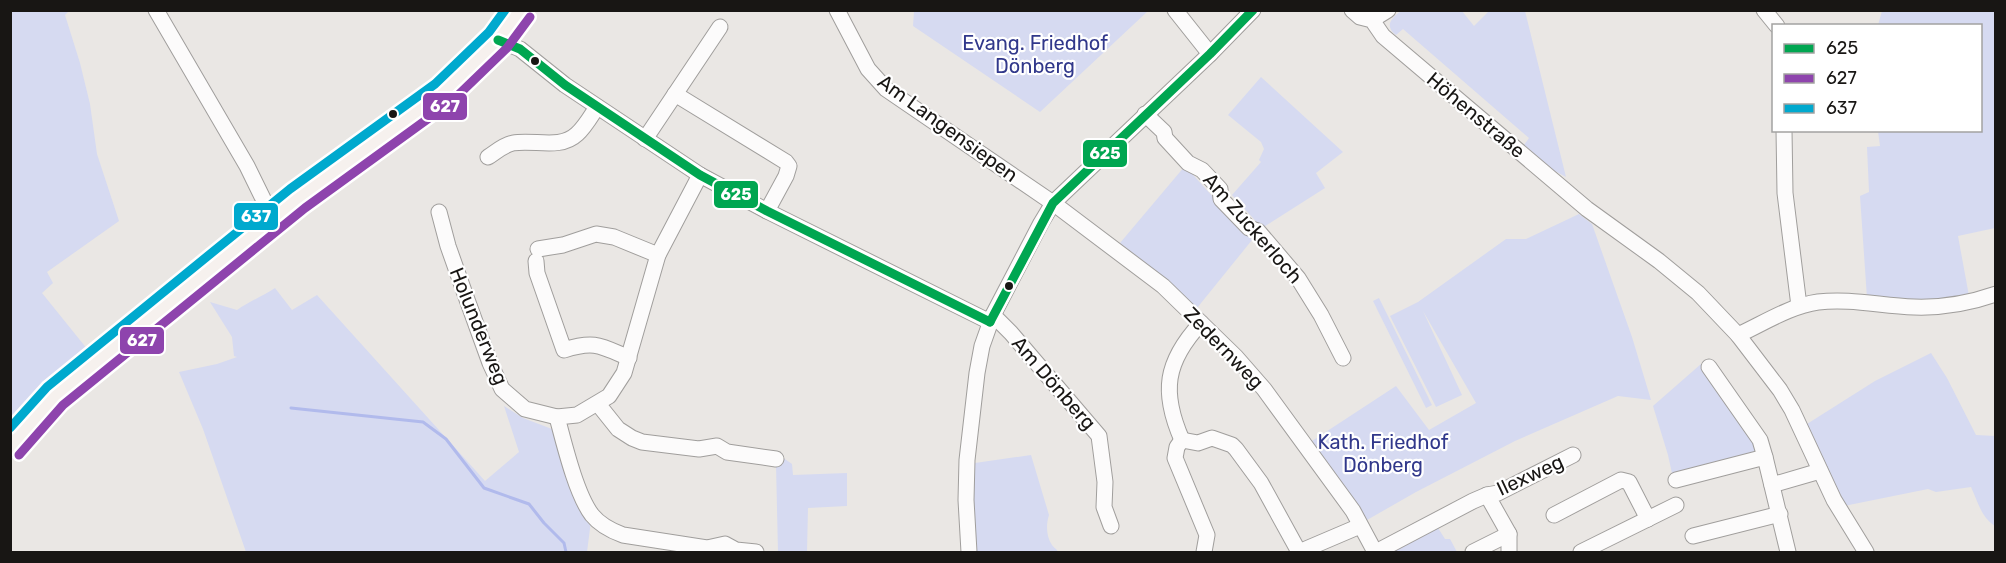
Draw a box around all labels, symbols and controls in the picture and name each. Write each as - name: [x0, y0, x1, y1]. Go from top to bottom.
- legend: [1772, 24, 1982, 132]
- park label: Evang. Friedhof Dönberg: [962, 31, 1108, 78]
- text: 625: [1826, 37, 1858, 59]
- unlabelled marker: [529, 55, 541, 67]
- street label: Höhenstraße: [1422, 67, 1530, 163]
- text: 627: [1826, 67, 1857, 89]
- street label: Am Langensiepen: [873, 69, 1023, 187]
- line badge: 627: [422, 92, 468, 121]
- text: 627: [430, 97, 460, 116]
- text: 637: [1826, 97, 1857, 119]
- unlabelled marker: [387, 108, 399, 120]
- line badge: 625: [1082, 139, 1128, 168]
- text: 625: [1089, 144, 1121, 163]
- street label: Am Zuckerloch: [1198, 168, 1308, 288]
- line badge: 625: [713, 180, 759, 209]
- text: 625: [720, 185, 752, 204]
- line badge: 637: [233, 202, 279, 231]
- text: 637: [241, 207, 271, 226]
- street label: Holunderweg: [445, 264, 513, 388]
- unlabelled marker: [1003, 280, 1015, 292]
- street label: Zedernweg: [1179, 302, 1269, 394]
- line badge: 627: [119, 326, 165, 355]
- text: 627: [127, 331, 157, 350]
- street label: Am Dönberg: [1007, 331, 1101, 435]
- park label: Kath. Friedhof Dönberg: [1318, 430, 1449, 477]
- street label: Ilexweg: [1493, 449, 1567, 501]

